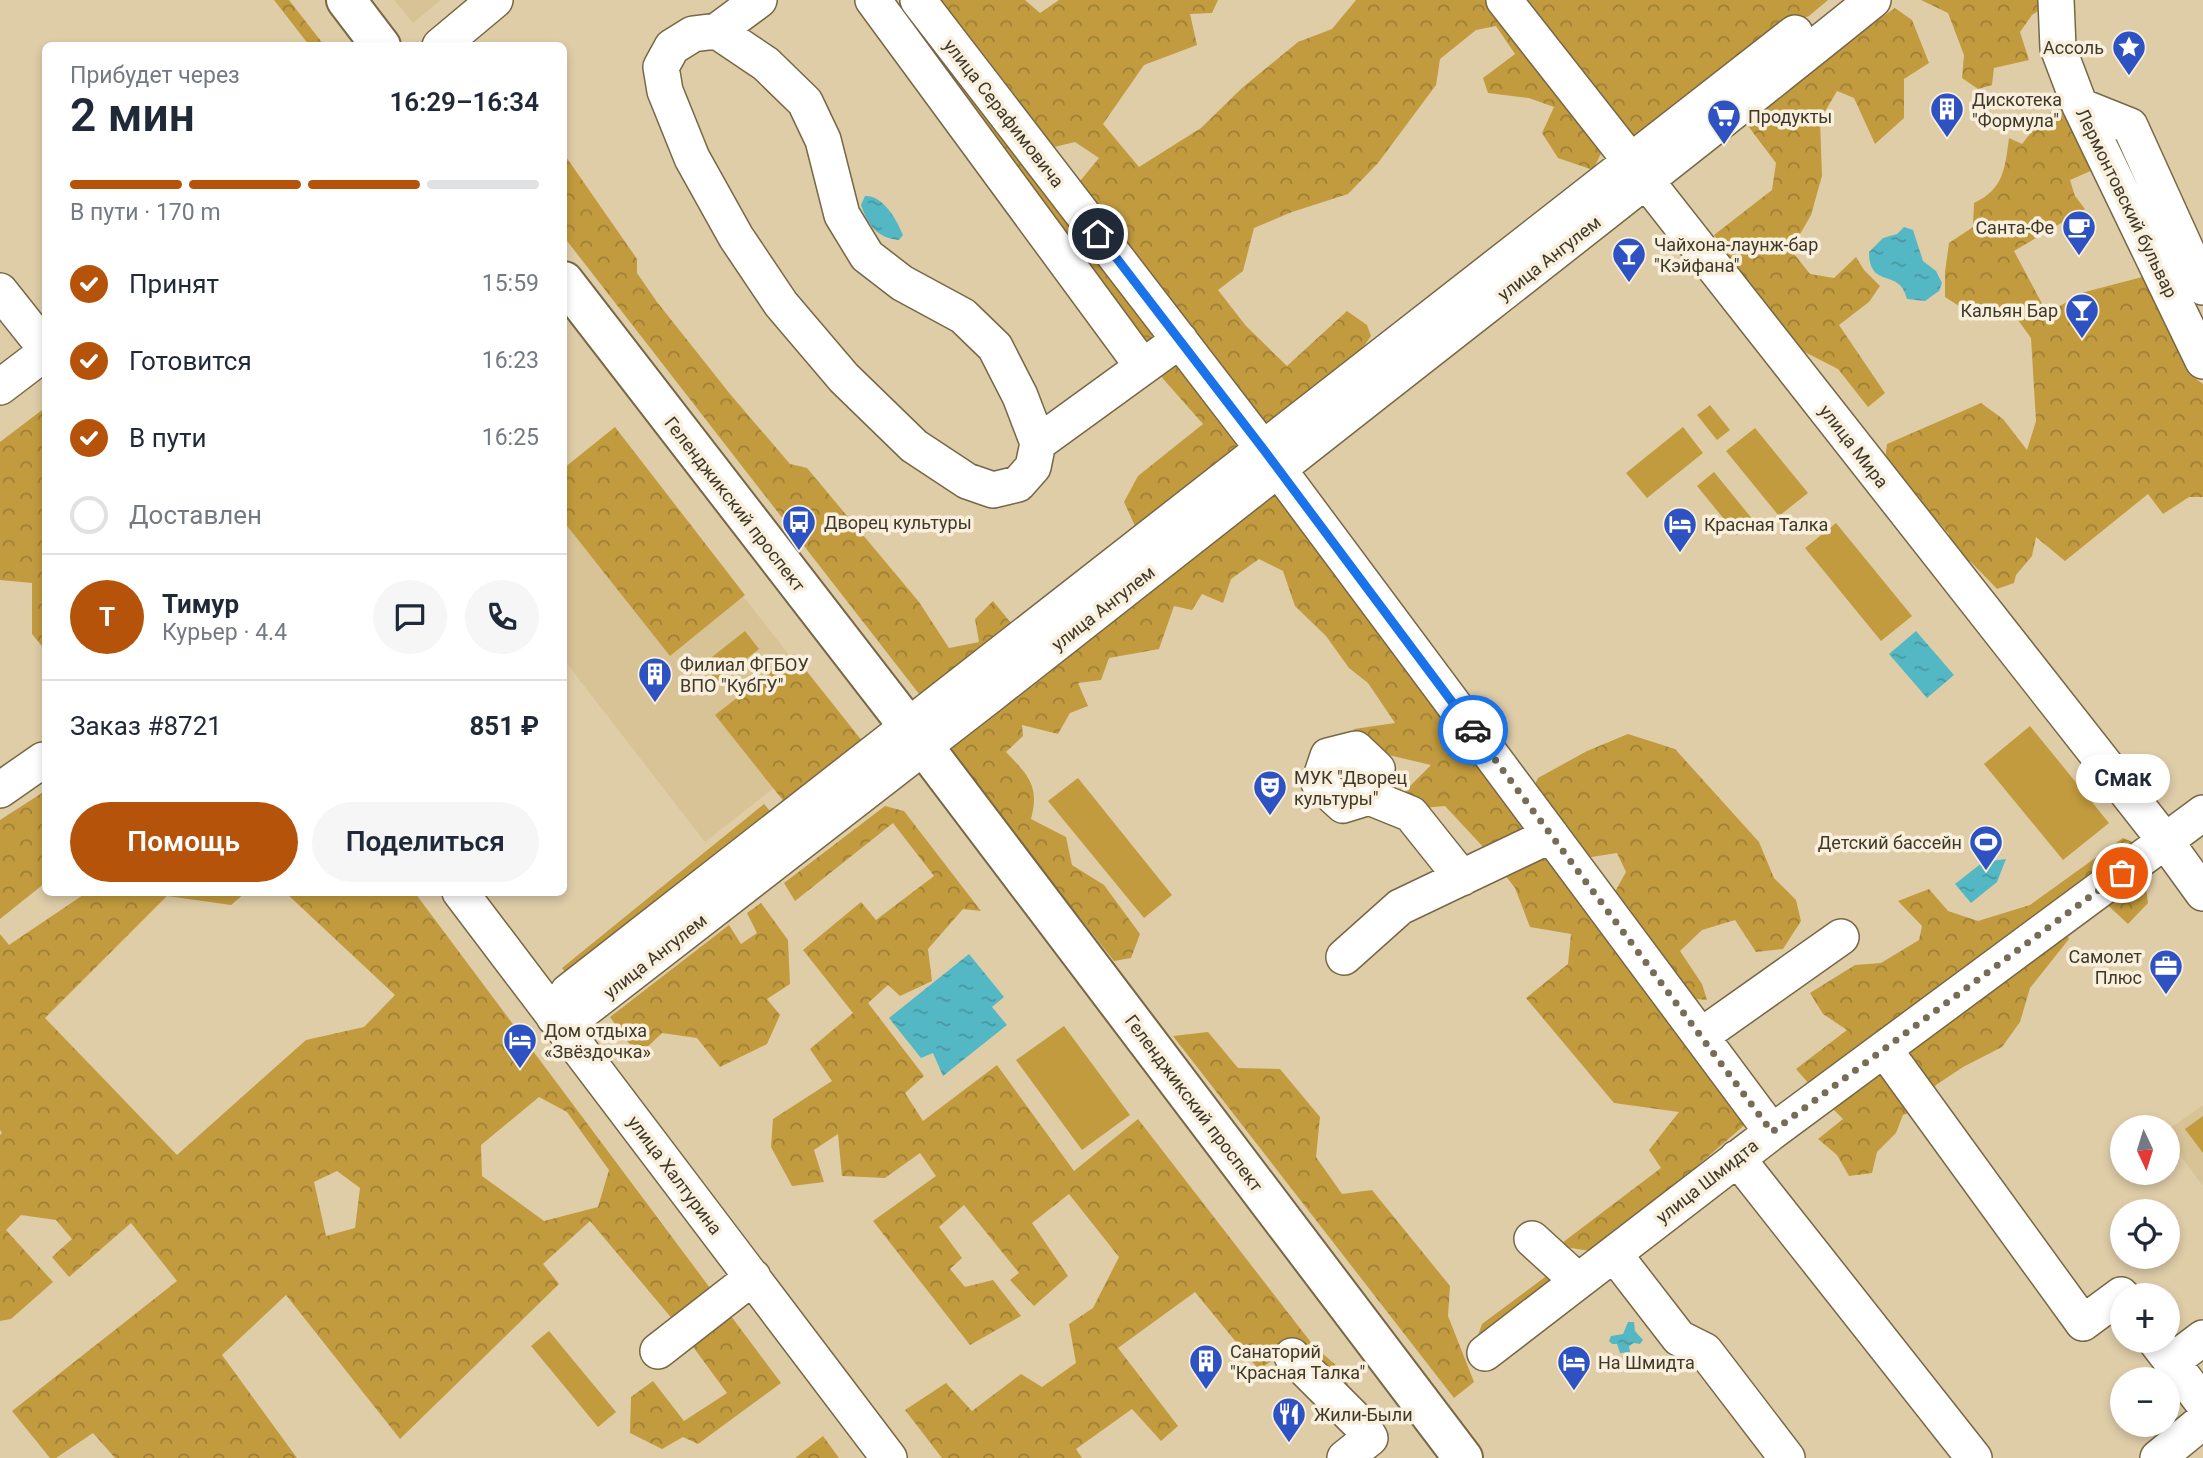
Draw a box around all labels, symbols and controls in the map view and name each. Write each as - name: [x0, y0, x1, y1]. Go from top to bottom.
- place icon: Ассоль: [2110, 28, 2148, 77]
- street label: улица Серафимовича: [940, 35, 1068, 191]
- place label: Ассоль: [2043, 37, 2104, 58]
- text: Прибудет через: [70, 62, 240, 89]
- text: 16:29–16:34: [389, 87, 539, 117]
- text: 2 мин: [70, 88, 195, 142]
- place label: Дискотека "Формула": [1972, 89, 2062, 131]
- building icon: Дискотека "Формула": [1928, 90, 1966, 139]
- supermarket icon: Продукты: [1705, 97, 1743, 146]
- street label: Лермонтовский бульвар: [2072, 105, 2182, 301]
- place label: Продукты: [1748, 106, 1832, 127]
- text: В пути · 170 m: [70, 199, 221, 226]
- pin: [1068, 204, 1128, 264]
- cafe icon: Санта-Фе: [2060, 208, 2098, 257]
- street label: улица Ангулем: [1493, 211, 1605, 305]
- icon: home: [1079, 215, 1117, 253]
- place label: Санта-Фе: [1975, 217, 2054, 238]
- place label: Чайхона-лаунж-бар "Кэйфана": [1654, 234, 1818, 276]
- bar icon: Чайхона-лаунж-бар "Кэйфана": [1610, 235, 1648, 284]
- icon: check: [70, 265, 108, 303]
- text: Принят: [129, 269, 219, 299]
- text: 15:59: [482, 270, 539, 297]
- bar icon: Кальян Бар: [2063, 291, 2101, 340]
- place label: Кальян Бар: [1960, 300, 2058, 321]
- icon: check: [70, 342, 108, 380]
- text: Готовится: [129, 346, 252, 376]
- text: 16:23: [482, 347, 539, 374]
- street label: улица Мира: [1815, 400, 1893, 492]
- street label: Геленджикский проспект: [660, 413, 810, 596]
- icon: check: [70, 419, 108, 457]
- text: В пути: [129, 423, 206, 453]
- text: 16:25: [482, 424, 539, 451]
- text: Доставлен: [129, 500, 262, 530]
- bus stop icon: Дворец культуры: [780, 503, 818, 552]
- hotel icon: Красная Талка: [1661, 505, 1699, 554]
- place label: Дворец культуры: [824, 512, 972, 533]
- place label: Красная Талка: [1704, 514, 1828, 535]
- street label: улица Ангулем: [1047, 561, 1159, 655]
- button: chat: [373, 580, 447, 654]
- button: phone: [465, 580, 539, 654]
- text: Тимур: [162, 589, 239, 619]
- text: Т: [99, 602, 115, 632]
- text: Курьер · 4.4: [162, 619, 287, 646]
- place label: Филиал ФГБОУ ВПО "КубГУ": [680, 654, 809, 696]
- building icon: Филиал ФГБОУ ВПО "КубГУ": [636, 655, 674, 704]
- courier: [1438, 695, 1508, 765]
- text: Заказ #8721: [70, 711, 222, 741]
- text: 851 ₽: [469, 711, 539, 741]
- icon: car: [1454, 711, 1492, 749]
- callout: Смак: [2075, 754, 2169, 803]
- text: Смак: [2094, 765, 2152, 792]
- place label: МУК "Дворец культуры": [1294, 767, 1408, 809]
- theatre icon: МУК "Дворец культуры": [1251, 768, 1289, 817]
- button: Помощь: [70, 802, 298, 882]
- button: Поделиться: [312, 802, 539, 882]
- sports icon: Детский бассейн: [1967, 823, 2005, 872]
- place label: Детский бассейн: [1818, 832, 1962, 853]
- pin: [2092, 843, 2152, 903]
- icon: bag: [2103, 854, 2141, 892]
- street label: улица Ангулем: [599, 909, 711, 1003]
- place label: Самолет Плюс: [2069, 946, 2142, 988]
- office icon: Самолет Плюс: [2147, 947, 2185, 996]
- street label: Геленджикский проспект: [1121, 1011, 1268, 1196]
- place label: Дом отдыха «Звёздочка»: [544, 1020, 651, 1062]
- hotel icon: Дом отдыха «Звёздочка»: [501, 1021, 539, 1070]
- street label: улица Халтурина: [623, 1111, 727, 1239]
- north arrow: [2110, 1115, 2180, 1185]
- map controls: [2110, 1115, 2180, 1437]
- street label: улица Шмидта: [1652, 1135, 1762, 1227]
- button: locate: [2110, 1199, 2180, 1269]
- button: +: [2110, 1283, 2180, 1353]
- place label: Санаторий "Красная Талка": [1230, 1341, 1365, 1383]
- building icon: Санаторий "Красная Талка": [1187, 1342, 1225, 1391]
- hotel icon: На Шмидта: [1555, 1343, 1593, 1392]
- place label: На Шмидта: [1598, 1352, 1695, 1373]
- button: −: [2110, 1367, 2180, 1437]
- restaurant icon: Жили-Были: [1270, 1395, 1308, 1444]
- place label: Жили-Были: [1314, 1404, 1413, 1425]

